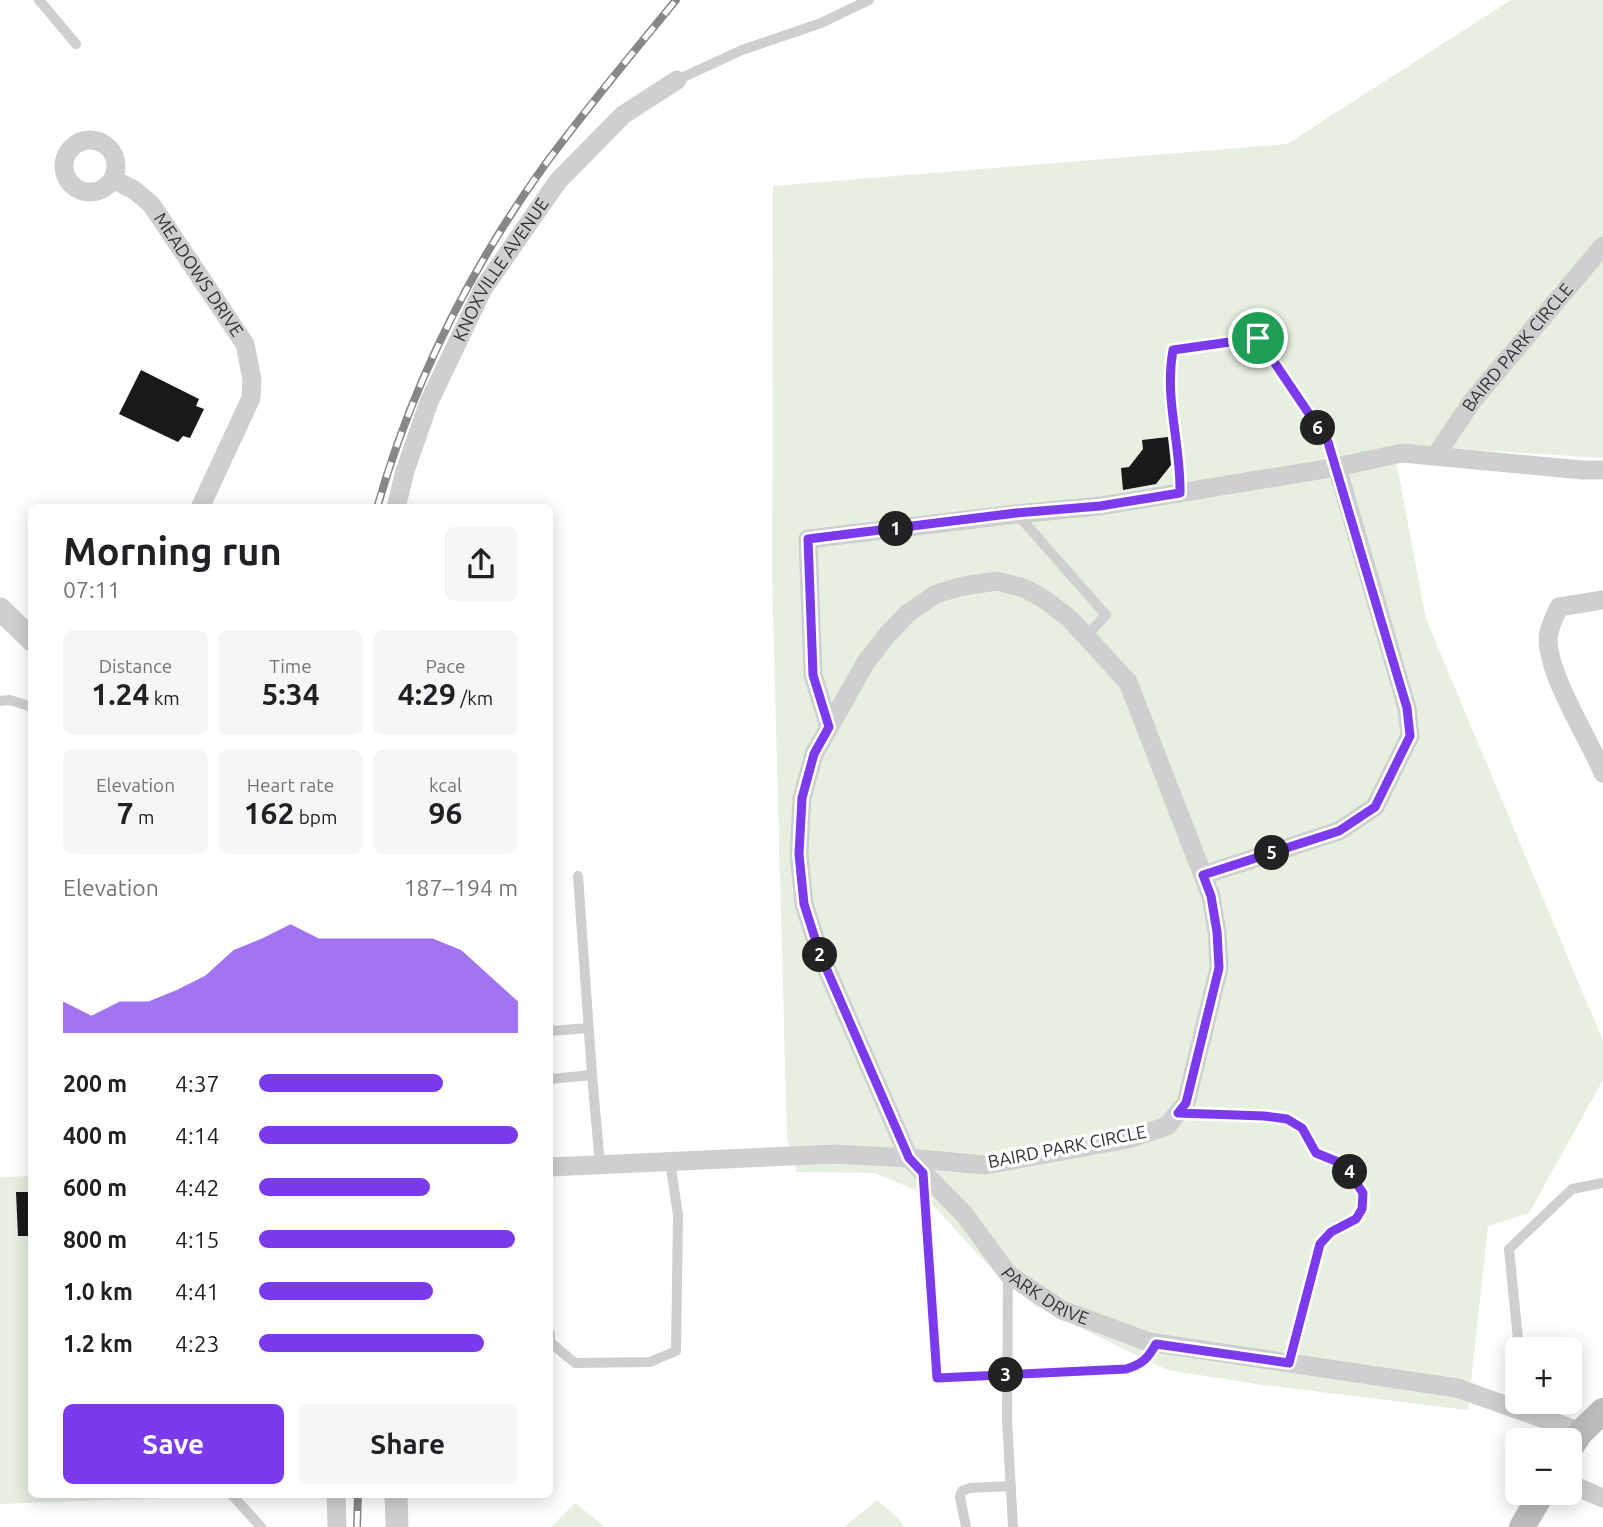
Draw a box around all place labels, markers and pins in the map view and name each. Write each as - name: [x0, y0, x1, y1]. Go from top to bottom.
- pin: [1228, 308, 1288, 368]
- pin: 6: [1300, 410, 1336, 446]
- pin: 1: [878, 512, 914, 546]
- pin: 5: [1254, 836, 1290, 870]
- pin: 2: [802, 937, 838, 972]
- pin: 4: [1332, 1154, 1368, 1190]
- pin: 3: [988, 1358, 1024, 1392]

